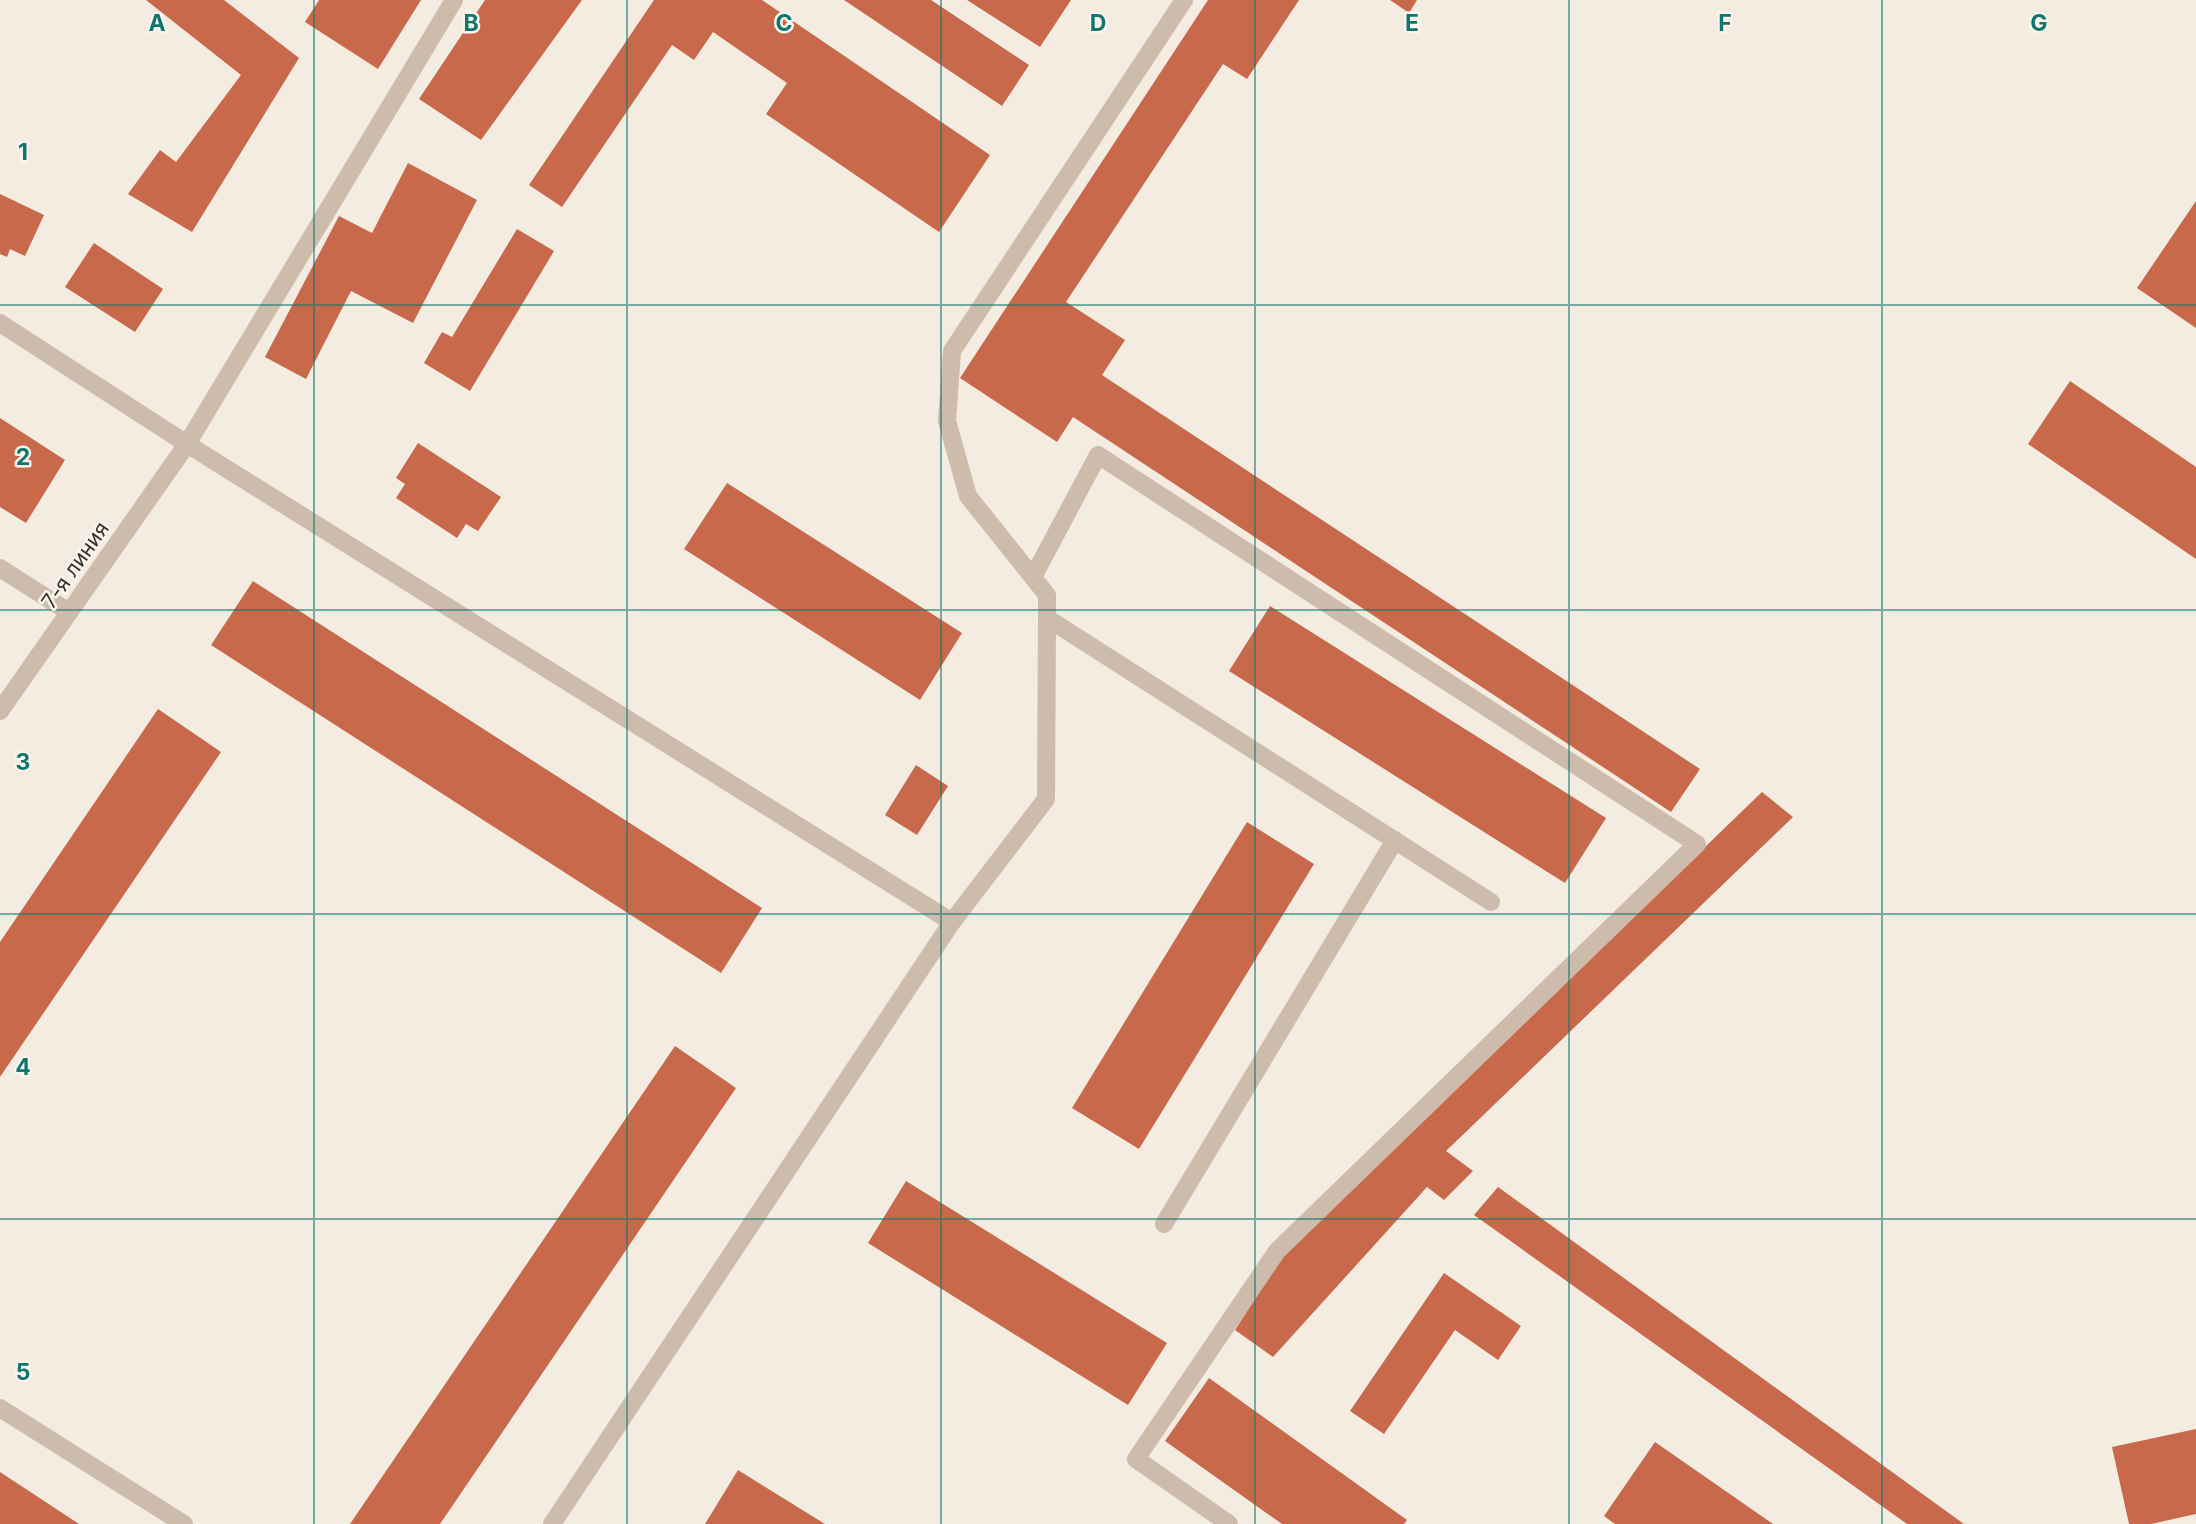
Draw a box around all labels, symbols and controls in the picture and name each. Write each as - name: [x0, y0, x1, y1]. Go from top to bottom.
- text: A: [148, 9, 166, 37]
- text: B: [463, 9, 479, 37]
- text: C: [775, 9, 793, 37]
- text: D: [1090, 9, 1106, 37]
- text: E: [1405, 9, 1419, 37]
- text: F: [1718, 9, 1732, 37]
- text: G: [2030, 9, 2048, 37]
- text: 1: [18, 138, 28, 166]
- text: 2: [16, 443, 30, 471]
- street label: 7-я линия: [36, 517, 114, 613]
- text: 3: [16, 748, 30, 776]
- text: 4: [15, 1053, 31, 1081]
- text: 5: [16, 1358, 30, 1386]

